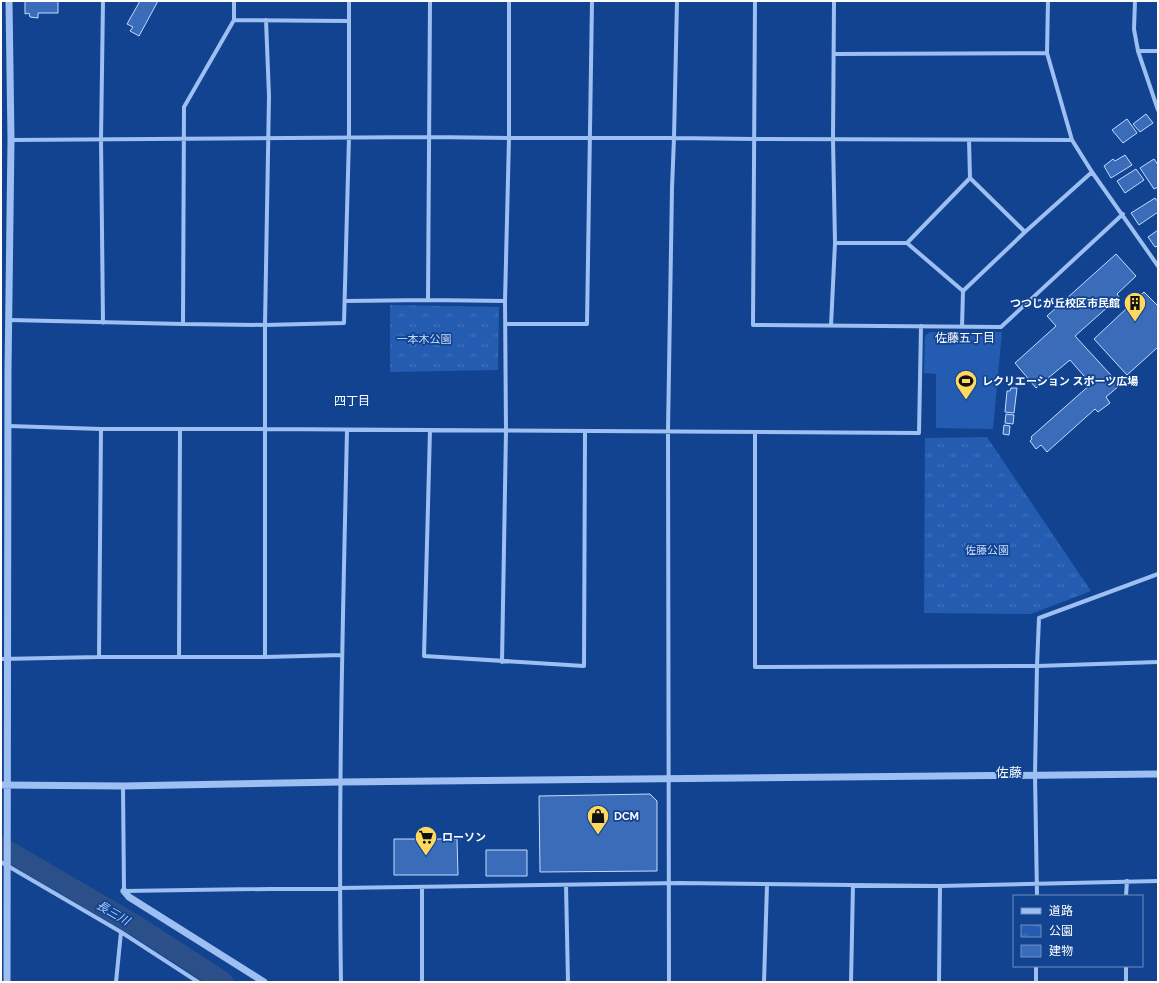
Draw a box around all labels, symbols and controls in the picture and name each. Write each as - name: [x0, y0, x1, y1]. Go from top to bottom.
- building icon: つつじが丘校区市民館: [1122, 290, 1148, 323]
- place label: つつじが丘校区市民館: [1010, 297, 1120, 310]
- district label: 佐藤五丁目: [935, 331, 995, 345]
- park label: 一本木公園: [397, 333, 452, 346]
- sports icon: レクリエーション スポーツ広場: [953, 368, 979, 401]
- place label: レクリエーション スポーツ広場: [982, 375, 1138, 388]
- district label: 四丁目: [334, 394, 370, 408]
- park label: 佐藤公園: [965, 544, 1009, 557]
- district label: 佐藤: [996, 765, 1022, 780]
- shop icon: DCM: [585, 803, 611, 836]
- place label: DCM: [614, 810, 639, 823]
- supermarket icon: ローソン: [413, 824, 439, 857]
- place label: ローソン: [442, 831, 486, 844]
- legend: [1013, 895, 1143, 967]
- water label: 長三川: [94, 898, 134, 929]
- text: 道路: [1049, 904, 1073, 918]
- text: 公園: [1049, 924, 1073, 938]
- text: 建物: [1049, 944, 1073, 958]

